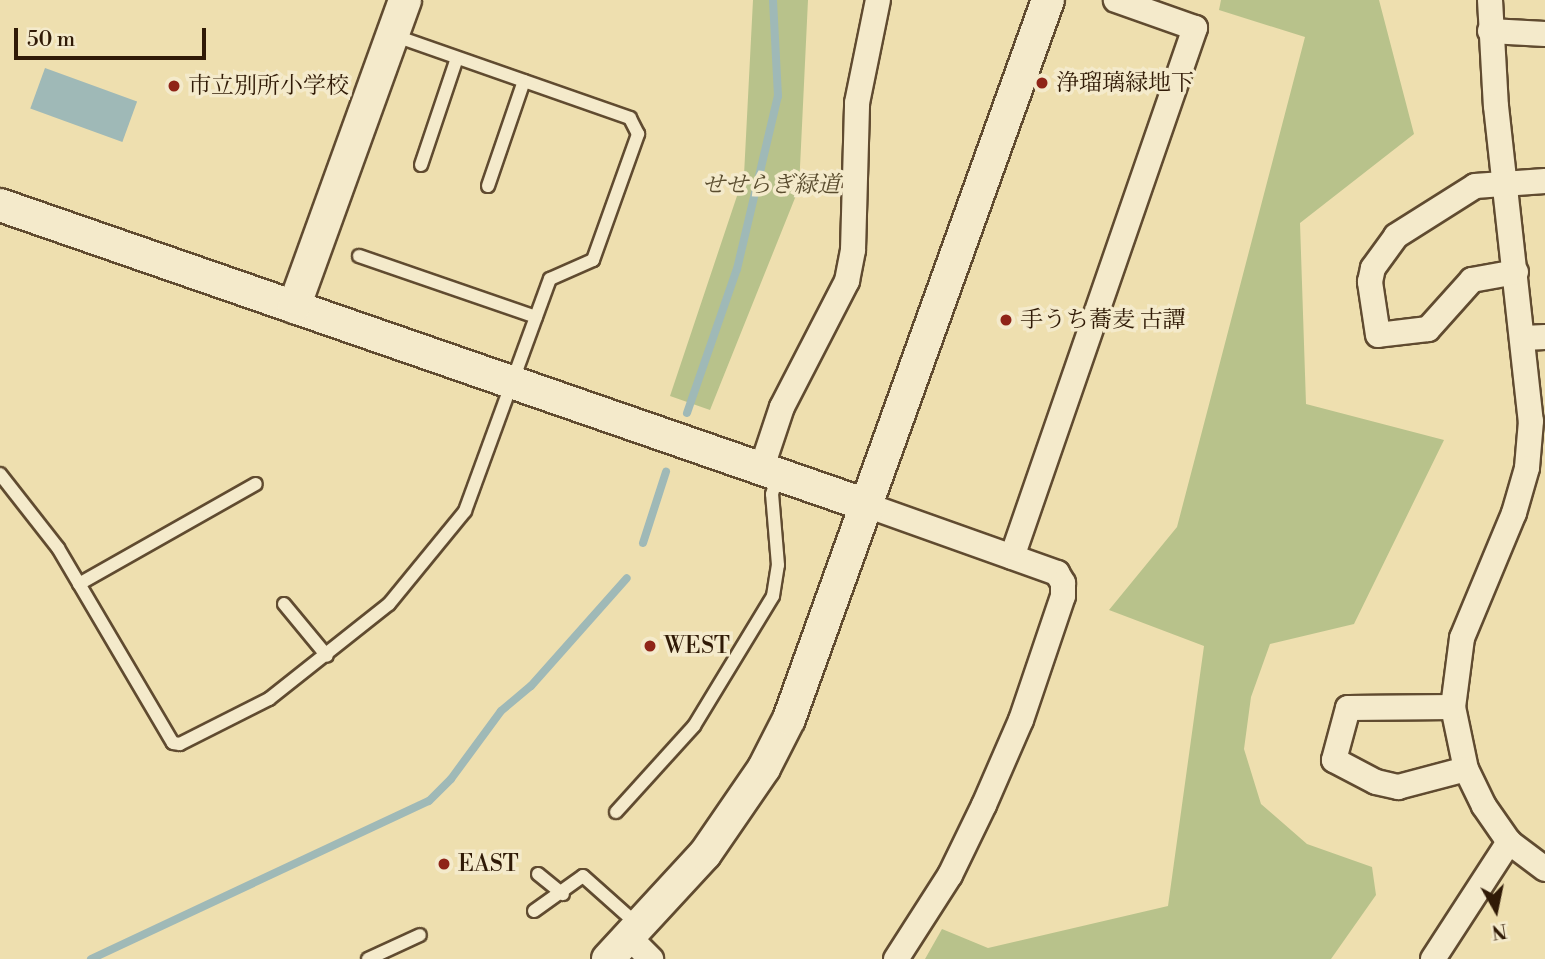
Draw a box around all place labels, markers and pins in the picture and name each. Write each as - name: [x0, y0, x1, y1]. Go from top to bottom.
- place label: 浄瑠璃緑地下: [1056, 69, 1194, 97]
- place label: 市立別所小学校: [188, 72, 349, 100]
- marker: 浄瑠璃緑地下: [1034, 75, 1050, 91]
- marker: 市立別所小学校: [166, 78, 182, 94]
- place label: 手うち蕎麦 古譚: [1020, 306, 1186, 334]
- marker: 手うち蕎麦 古譚: [998, 312, 1014, 328]
- place label: WEST: [664, 632, 730, 660]
- marker: WEST: [642, 638, 658, 654]
- place label: EAST: [458, 850, 519, 878]
- marker: EAST: [436, 856, 452, 872]

